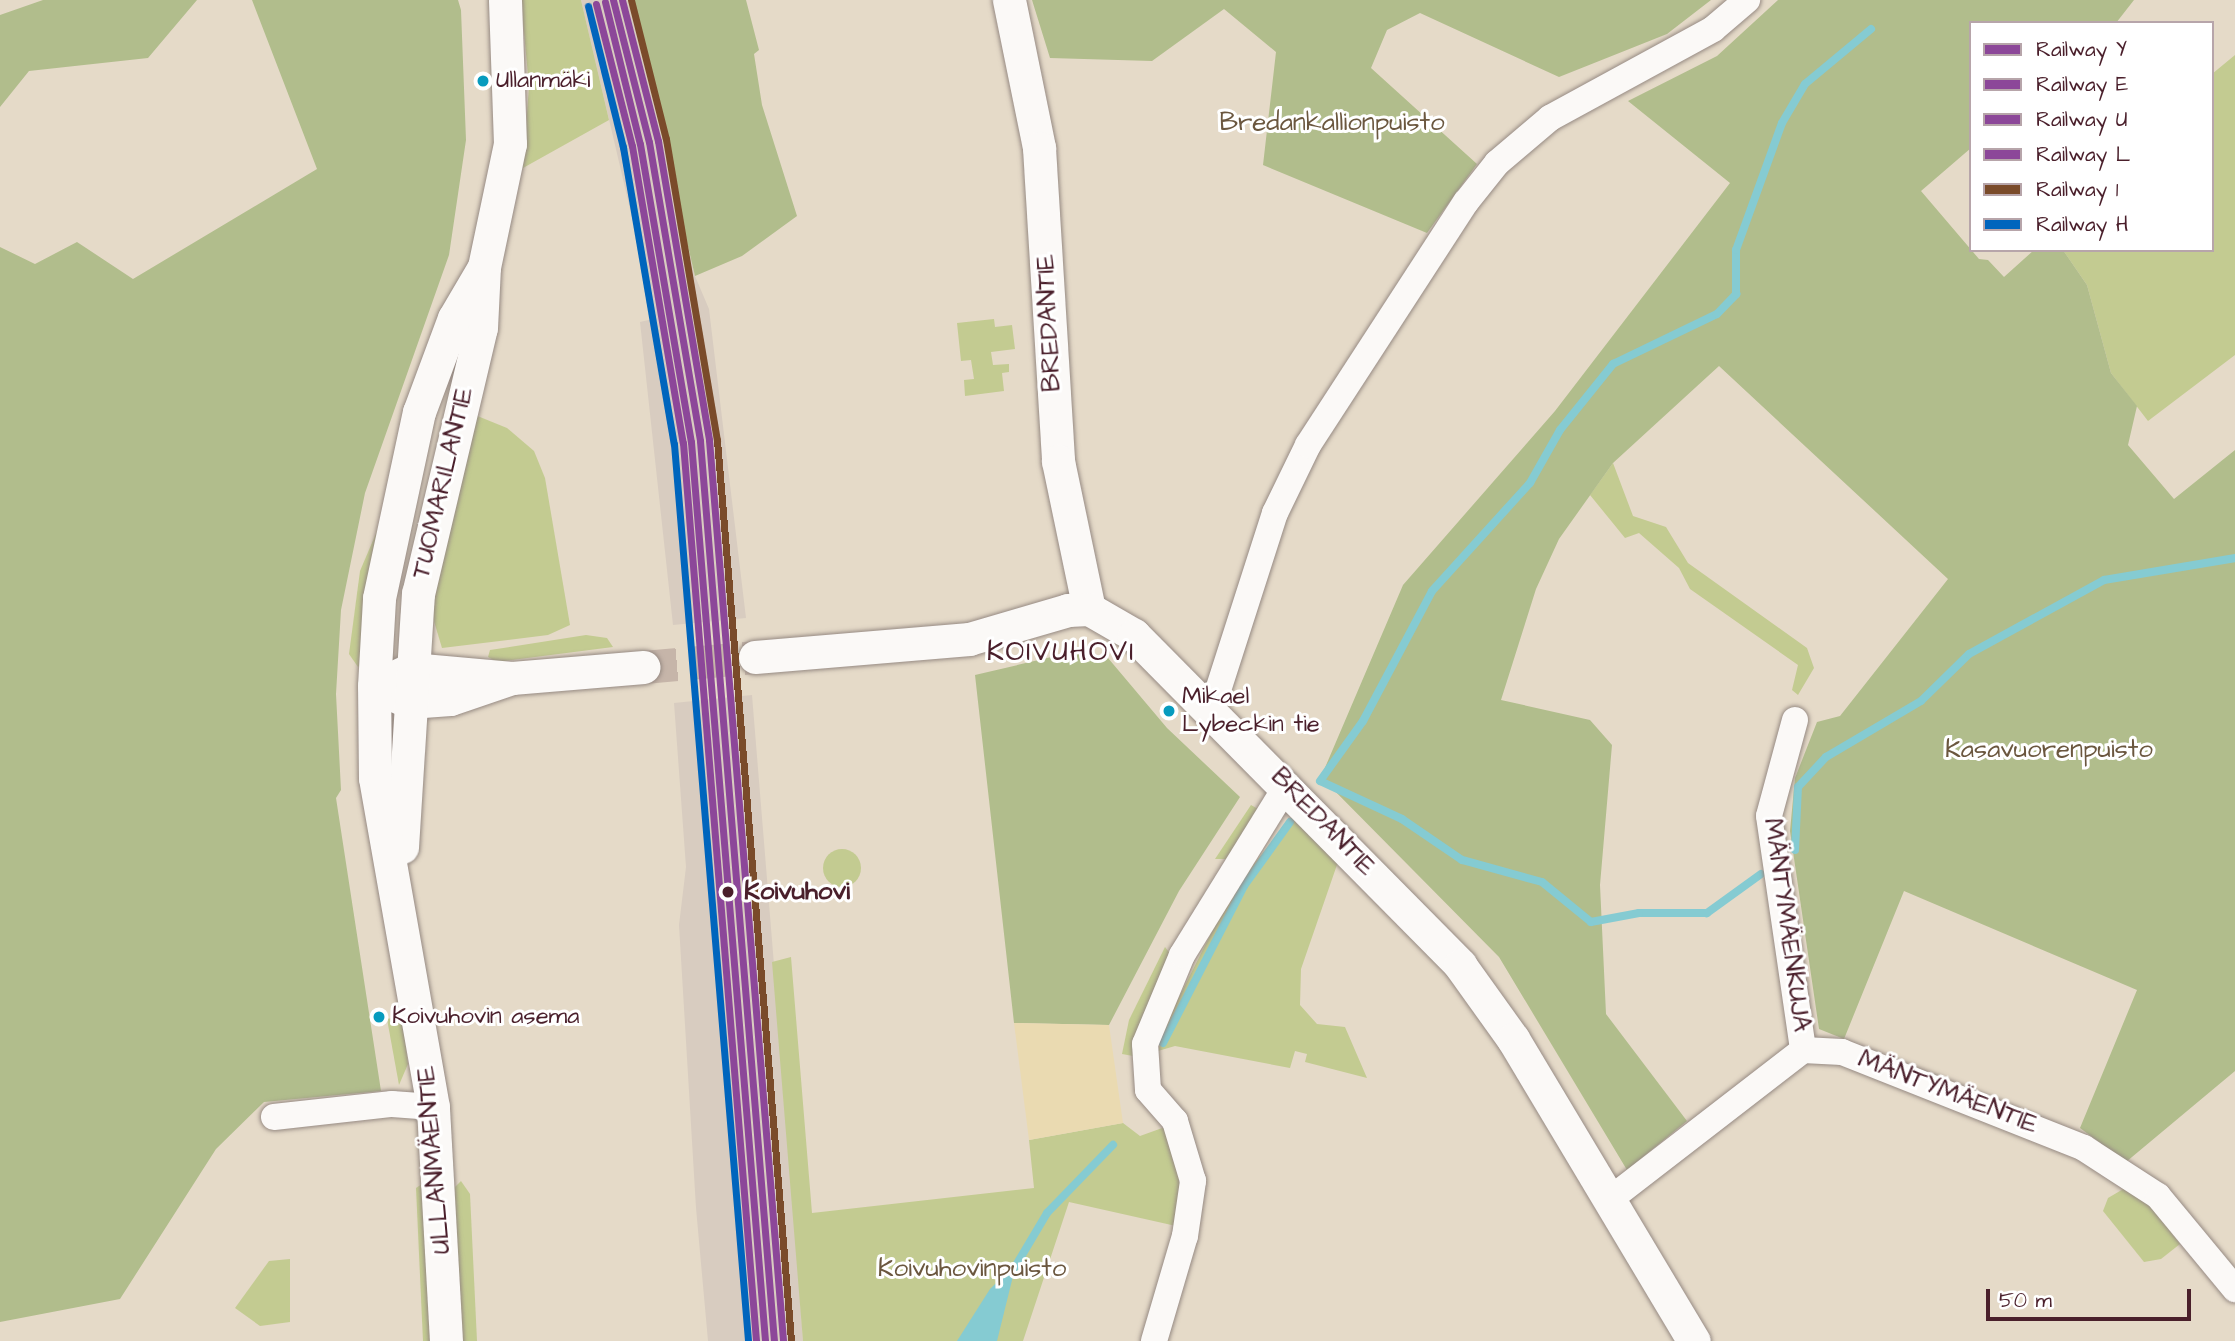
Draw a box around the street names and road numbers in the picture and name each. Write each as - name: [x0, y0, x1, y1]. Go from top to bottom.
- street label: BREDANTIE: [1030, 253, 1068, 393]
- street label: TUOMARILANTIE: [406, 384, 480, 582]
- street label: BREDANTIE: [1264, 762, 1382, 882]
- street label: MÄNTYMÄENKUJA: [1757, 816, 1817, 1034]
- street label: MÄNTYMÄENTIE: [1854, 1043, 2042, 1141]
- street label: ULLANMÄENTIE: [410, 1065, 458, 1255]

